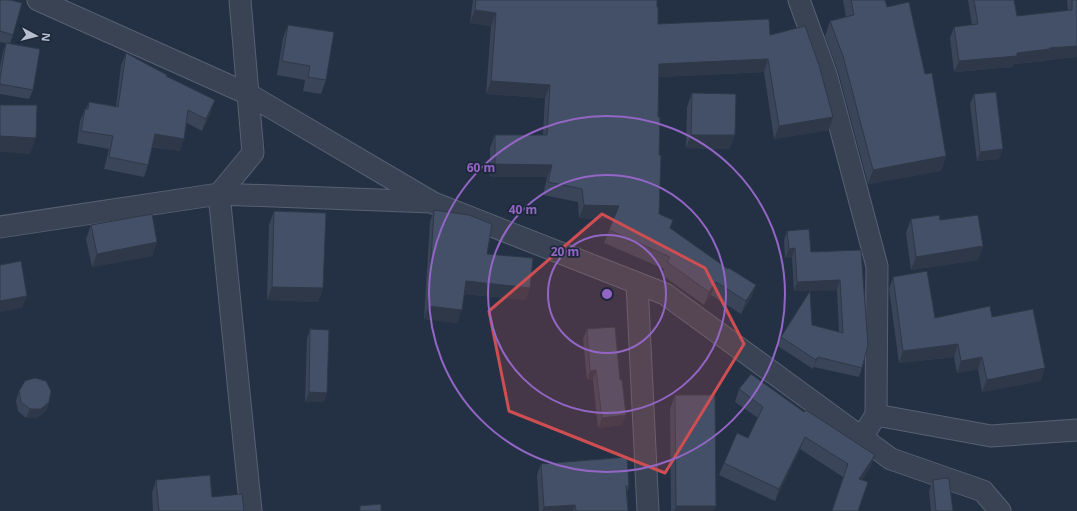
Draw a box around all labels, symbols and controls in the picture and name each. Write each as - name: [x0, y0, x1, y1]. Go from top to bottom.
- north arrow: [16, 16, 56, 56]
- text: N: [38, 32, 54, 43]
- text: 60 m: [467, 159, 495, 176]
- text: 40 m: [509, 201, 537, 218]
- text: 20 m: [551, 243, 579, 260]
- centre of rings: [600, 287, 614, 301]

